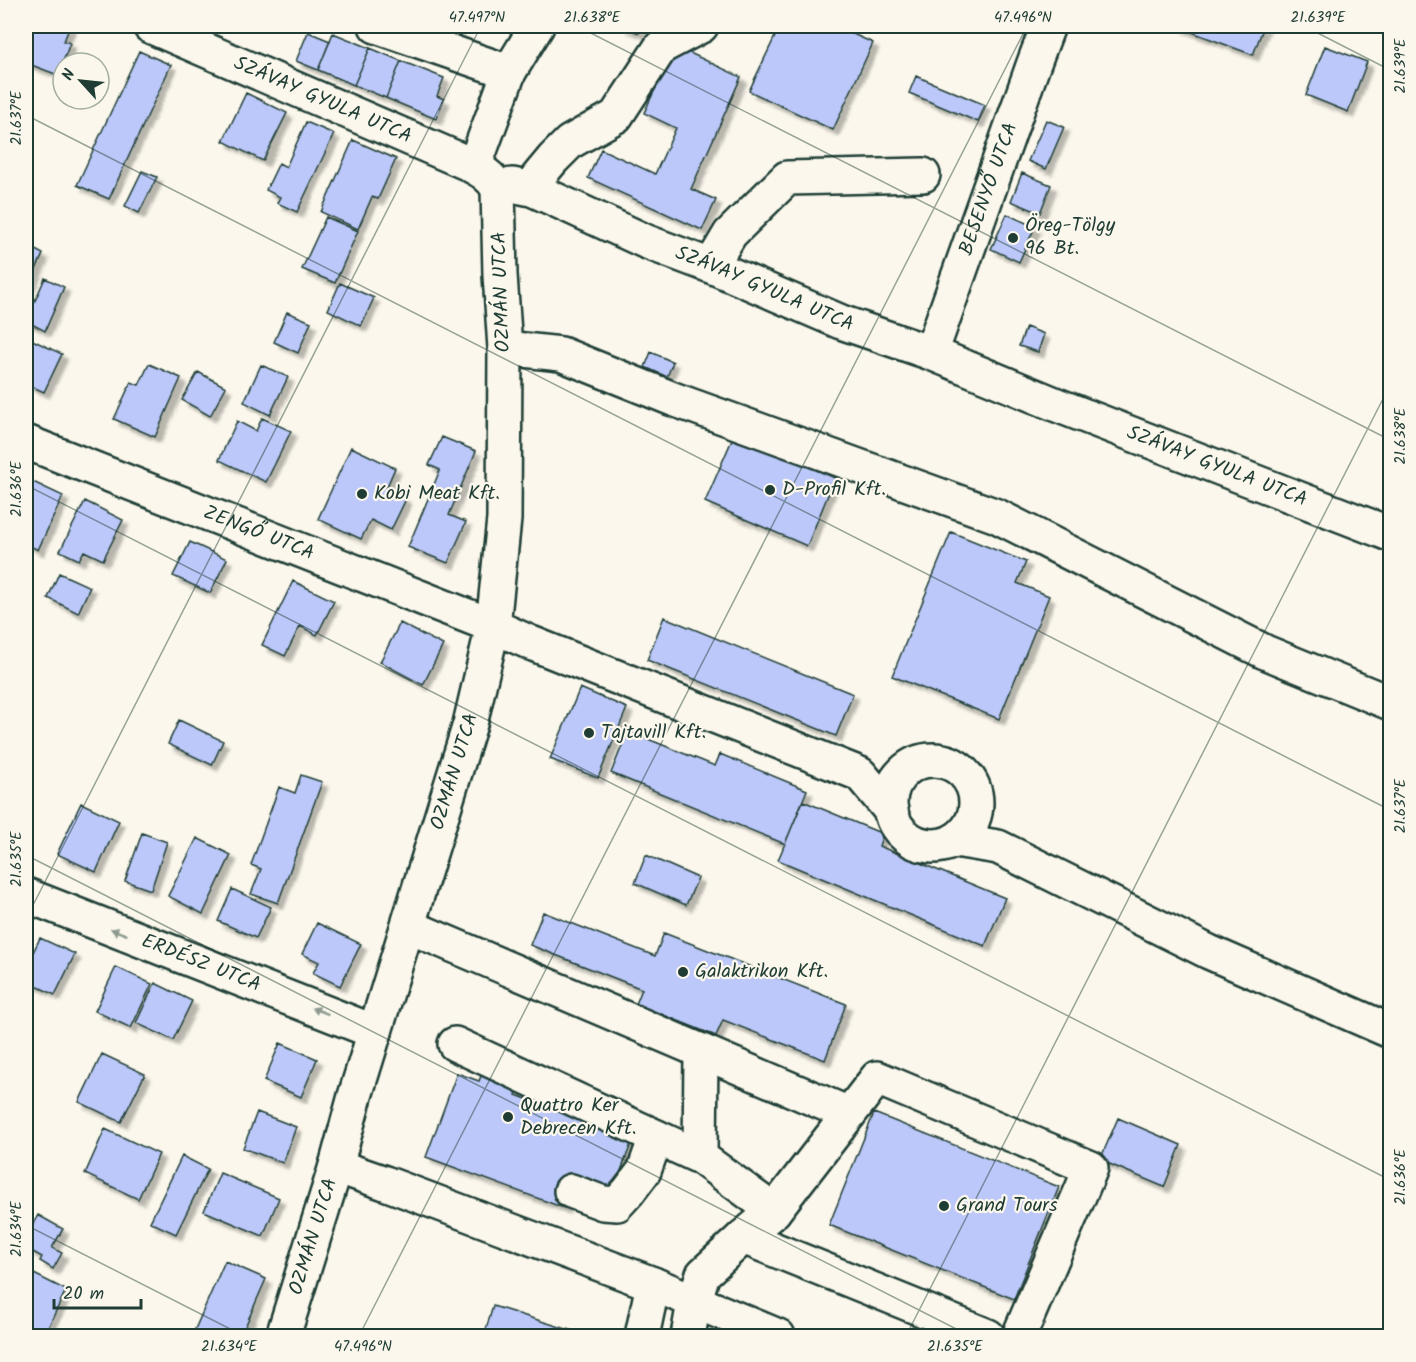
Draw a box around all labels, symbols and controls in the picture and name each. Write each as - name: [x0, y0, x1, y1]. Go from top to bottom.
- text: 47.497°N: [449, 6, 505, 30]
- text: 21.638°E: [564, 6, 622, 30]
- text: 47.496°N: [994, 6, 1052, 30]
- text: 21.639°E: [1290, 6, 1347, 30]
- text: 21.639°E: [1389, 37, 1413, 94]
- street label: SZÁVAY GYULA UTCA: [228, 48, 417, 153]
- north arrow: [51, 51, 111, 111]
- text: N: [56, 65, 82, 85]
- text: 21.637°E: [5, 89, 29, 145]
- street label: BESENYŐ UTCA: [951, 118, 1028, 260]
- place label: Öreg-Tölgy 96 Bt.: [1025, 210, 1116, 265]
- street label: OZMÁN UTCA: [484, 231, 520, 353]
- marker: Öreg-Tölgy 96 Bt.: [1006, 231, 1020, 245]
- street label: SZÁVAY GYULA UTCA: [670, 238, 858, 341]
- text: 21.638°E: [1389, 406, 1413, 464]
- street label: SZÁVAY GYULA UTCA: [1122, 417, 1312, 516]
- text: 21.636°E: [5, 460, 29, 517]
- place label: D-Profil Kft.: [782, 474, 886, 506]
- place label: Kobi Meat Kft.: [374, 478, 500, 510]
- marker: D-Profil Kft.: [763, 483, 777, 497]
- marker: Kobi Meat Kft.: [355, 487, 369, 501]
- street label: ZENGŐ UTCA: [198, 497, 319, 570]
- street label: OZMÁN UTCA: [422, 710, 488, 834]
- place label: Tajtavill Kft.: [601, 717, 706, 749]
- marker: Tajtavill Kft.: [582, 726, 596, 740]
- text: 21.637°E: [1389, 777, 1413, 833]
- text: 21.635°E: [5, 830, 29, 887]
- street label: ERDÉSZ UTCA: [137, 926, 265, 1002]
- one-way arrow: [110, 927, 128, 937]
- place label: Galaktrikon Kft.: [695, 956, 828, 988]
- marker: Galaktrikon Kft.: [676, 965, 690, 979]
- one-way arrow: [311, 1006, 329, 1016]
- place label: Quattro Ker Debrecen Kft.: [520, 1090, 636, 1145]
- marker: Quattro Ker Debrecen Kft.: [501, 1110, 515, 1124]
- text: 21.636°E: [1389, 1148, 1413, 1205]
- street label: OZMÁN UTCA: [281, 1174, 347, 1299]
- place label: Grand Tours: [956, 1190, 1058, 1222]
- marker: Grand Tours: [937, 1199, 951, 1213]
- text: 21.634°E: [5, 1200, 29, 1257]
- scale bar: [54, 1272, 141, 1310]
- text: 20 m: [63, 1280, 104, 1309]
- text: 21.634°E: [201, 1335, 258, 1359]
- text: 47.496°N: [334, 1335, 392, 1359]
- text: 21.635°E: [927, 1335, 984, 1359]

